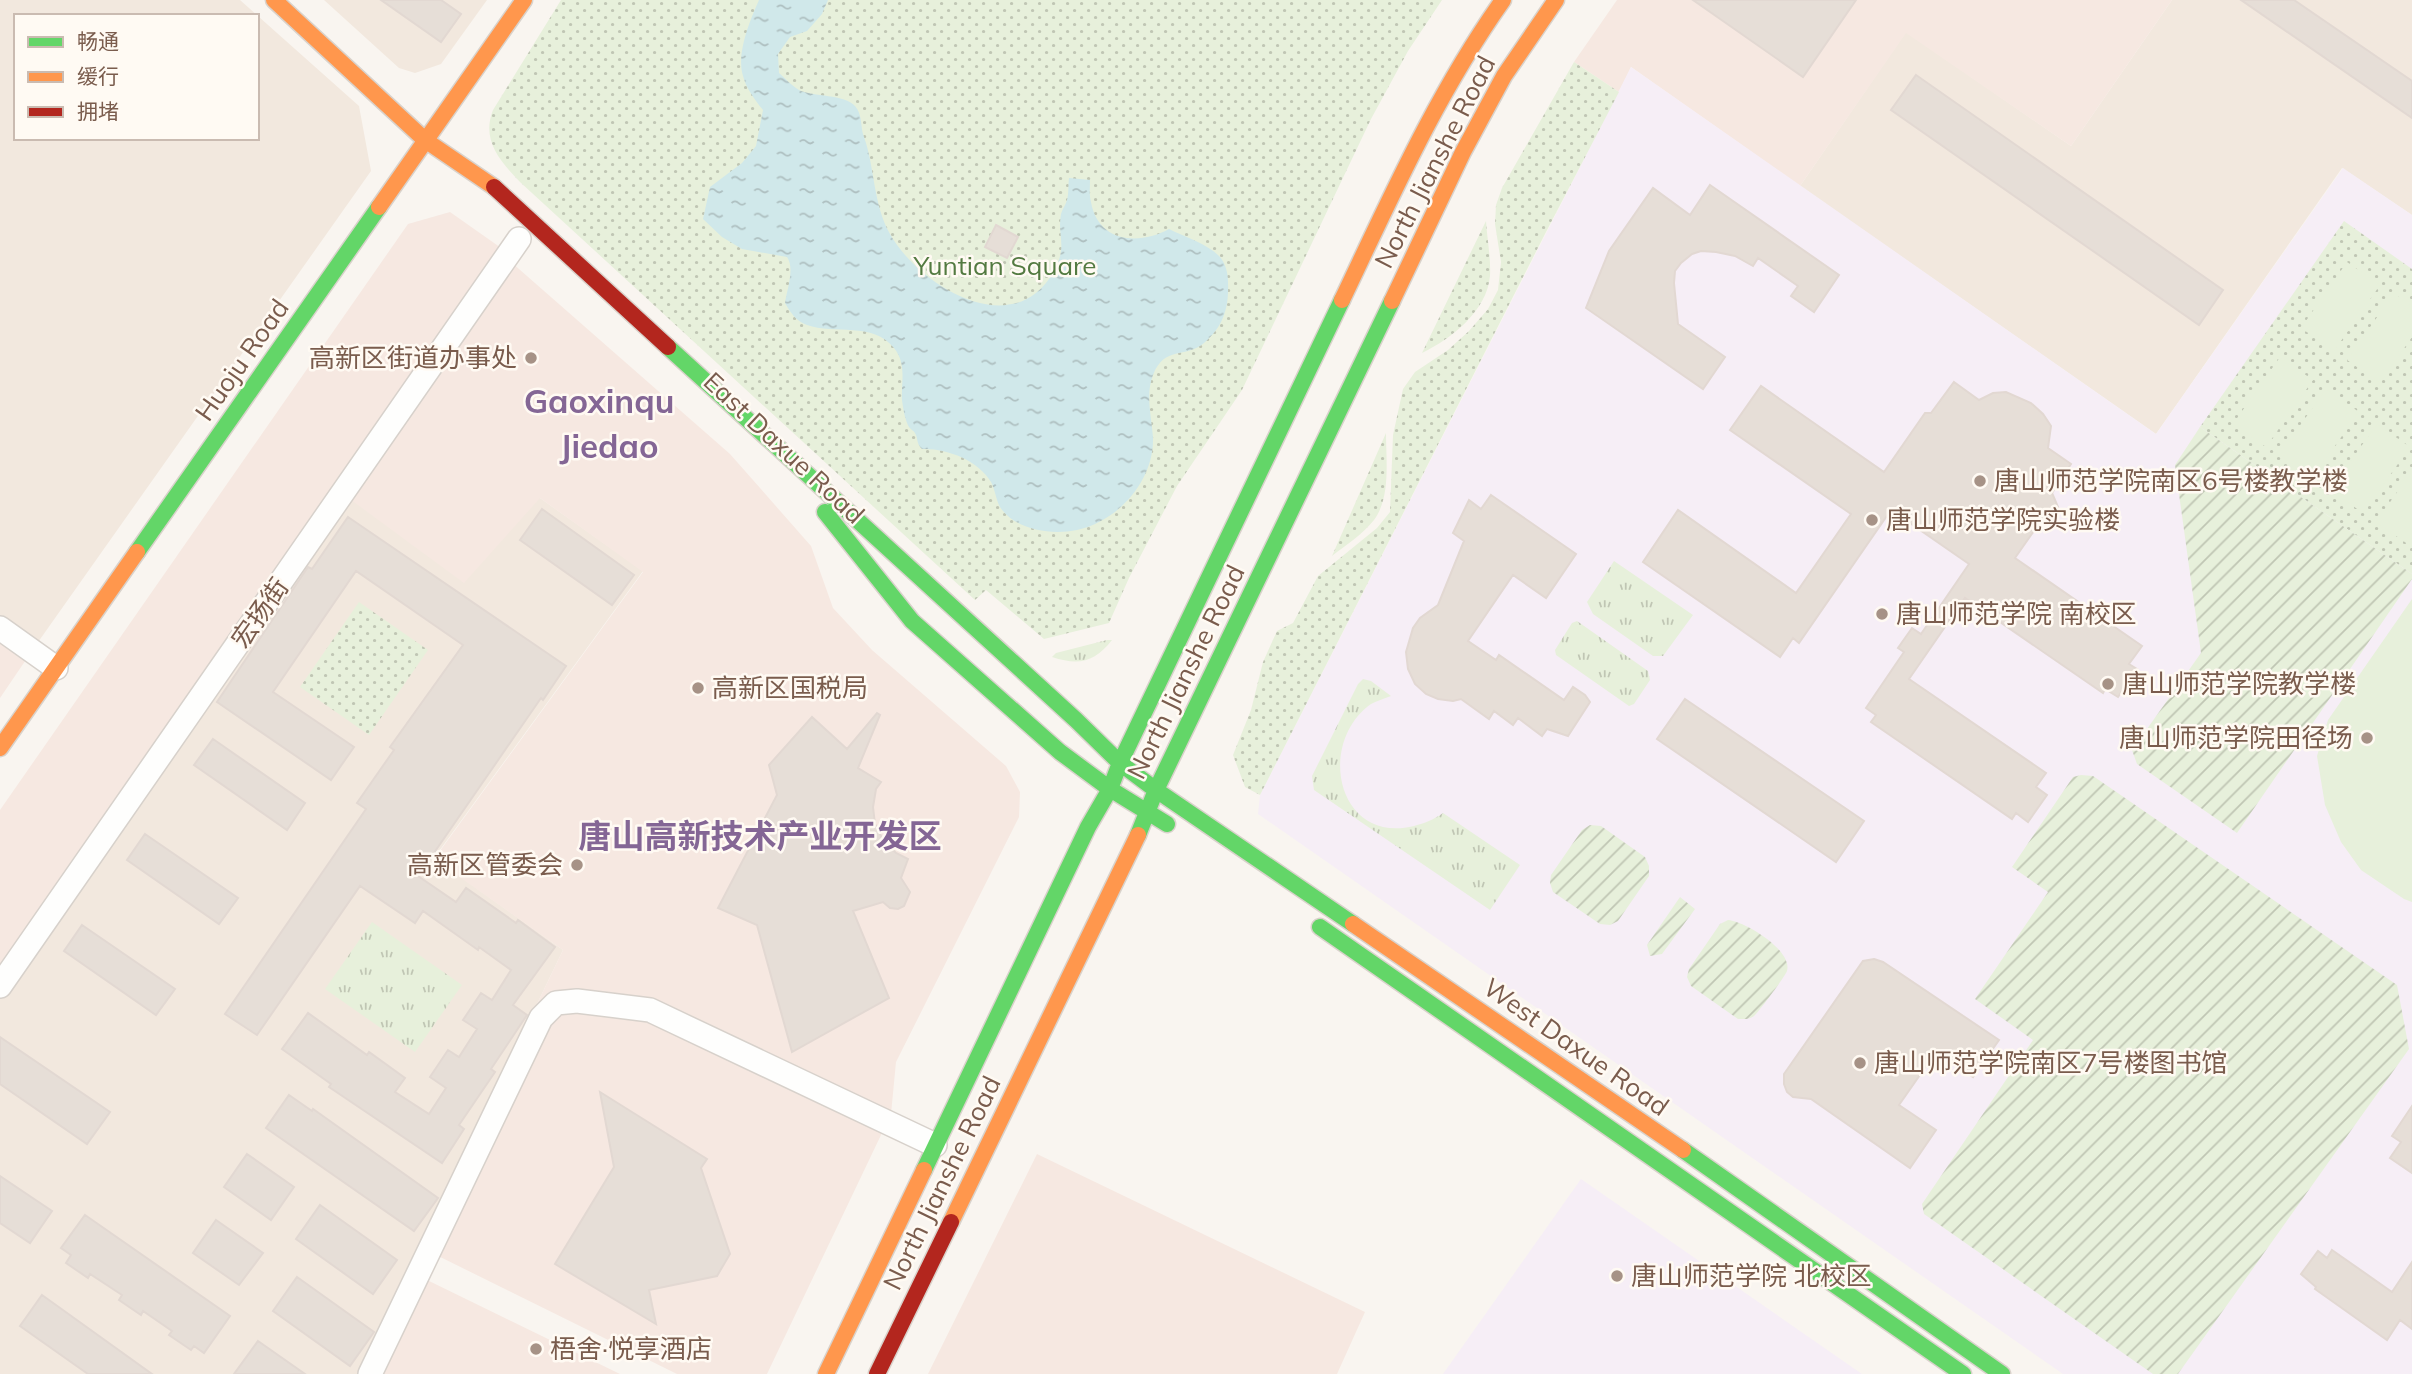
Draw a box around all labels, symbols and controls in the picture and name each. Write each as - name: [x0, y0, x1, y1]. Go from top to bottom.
- legend: [14, 14, 259, 140]
- text: 畅通: [77, 28, 119, 54]
- street label: North Jianshe Road: [1367, 50, 1502, 273]
- text: 缓行: [77, 63, 119, 89]
- text: 拥堵: [77, 98, 119, 124]
- park label: Yuntian Square: [913, 249, 1096, 282]
- street label: Huoju Road: [187, 292, 296, 427]
- place label: 高新区街道办事处: [309, 341, 517, 374]
- marker: 高新区街道办事处: [523, 350, 539, 366]
- street label: East Daxue Road: [697, 365, 872, 531]
- district label: Gaoxinqu: [524, 380, 674, 421]
- district label: Jiedao: [559, 425, 659, 466]
- place label: 唐山师范学院南区6号楼教学楼: [1994, 464, 2348, 497]
- marker: 唐山师范学院南区6号楼教学楼: [1972, 473, 1988, 489]
- place label: 唐山师范学院实验楼: [1886, 503, 2120, 536]
- marker: 唐山师范学院实验楼: [1864, 512, 1880, 528]
- street label: North Jianshe Road: [1119, 559, 1252, 784]
- street label: 宏扬街: [224, 571, 295, 654]
- place label: 唐山师范学院 南校区: [1896, 597, 2137, 630]
- marker: 唐山师范学院 南校区: [1874, 606, 1890, 622]
- place label: 唐山师范学院教学楼: [2122, 667, 2356, 700]
- place label: 高新区国税局: [712, 671, 868, 704]
- marker: 唐山师范学院教学楼: [2100, 676, 2116, 692]
- marker: 高新区国税局: [690, 680, 706, 696]
- place label: 唐山师范学院田径场: [2119, 721, 2353, 754]
- marker: 唐山师范学院田径场: [2359, 730, 2375, 746]
- district label: 唐山高新技术产业开发区: [579, 815, 942, 856]
- place label: 高新区管委会: [407, 848, 563, 881]
- marker: 高新区管委会: [569, 857, 585, 873]
- street label: West Daxue Road: [1477, 970, 1675, 1123]
- place label: 唐山师范学院南区7号楼图书馆: [1874, 1046, 2228, 1079]
- marker: 唐山师范学院南区7号楼图书馆: [1852, 1055, 1868, 1071]
- street label: North Jianshe Road: [875, 1070, 1008, 1295]
- place label: 唐山师范学院 北校区: [1631, 1259, 1872, 1292]
- marker: 唐山师范学院 北校区: [1609, 1268, 1625, 1284]
- place label: 梧舍·悦享酒店: [550, 1332, 712, 1365]
- marker: 梧舍·悦享酒店: [528, 1341, 544, 1357]

